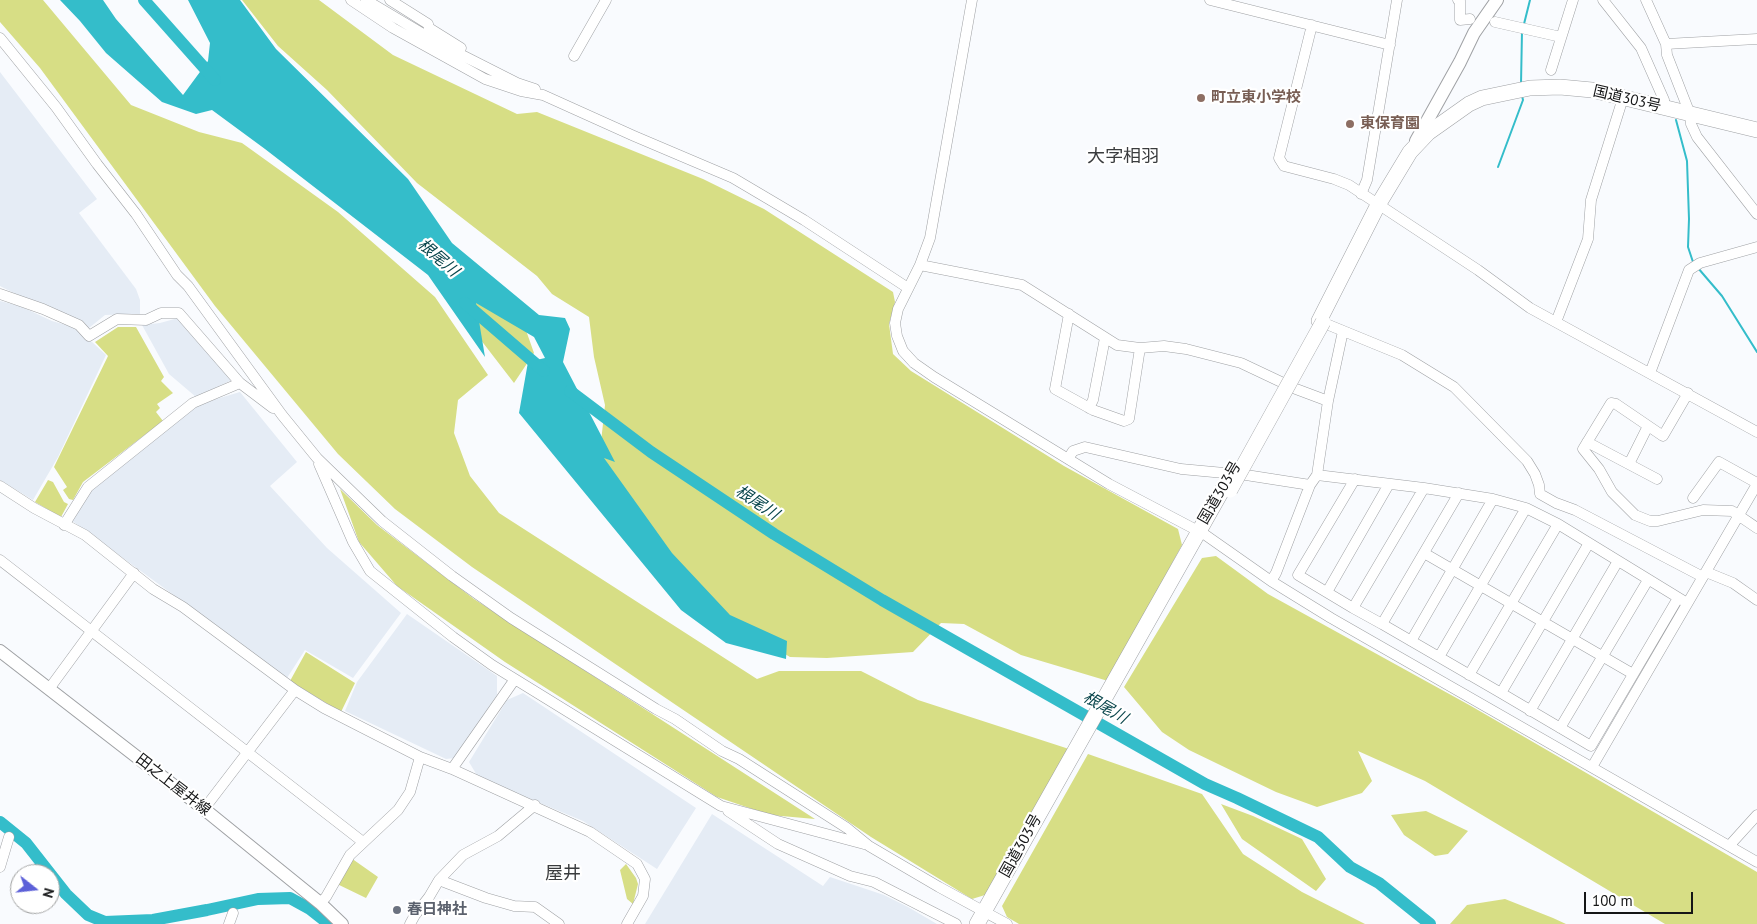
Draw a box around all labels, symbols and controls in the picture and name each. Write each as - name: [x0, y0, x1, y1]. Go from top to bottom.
- street label: 国道303号: [1591, 82, 1663, 116]
- place label: 町立東小学校: [1211, 89, 1301, 107]
- marker: 町立東小学校: [1195, 92, 1207, 104]
- place label: 東保育園: [1360, 115, 1420, 133]
- marker: 東保育園: [1344, 118, 1356, 130]
- district label: 大字相羽: [1087, 146, 1159, 168]
- water label: 根尾川: [414, 235, 462, 281]
- street label: 国道303号: [1195, 458, 1245, 528]
- water label: 根尾川: [732, 482, 782, 524]
- water label: 根尾川: [1079, 688, 1131, 728]
- street label: 田之上屋井線: [132, 750, 214, 820]
- street label: 国道303号: [996, 811, 1046, 881]
- district label: 屋井: [545, 863, 581, 885]
- north arrow: [10, 864, 60, 914]
- scale bar: [1587, 882, 1696, 914]
- text: N: [39, 886, 58, 900]
- text: 100 m: [1592, 891, 1633, 910]
- place label: 春日神社: [407, 901, 467, 919]
- marker: 春日神社: [391, 904, 403, 916]

